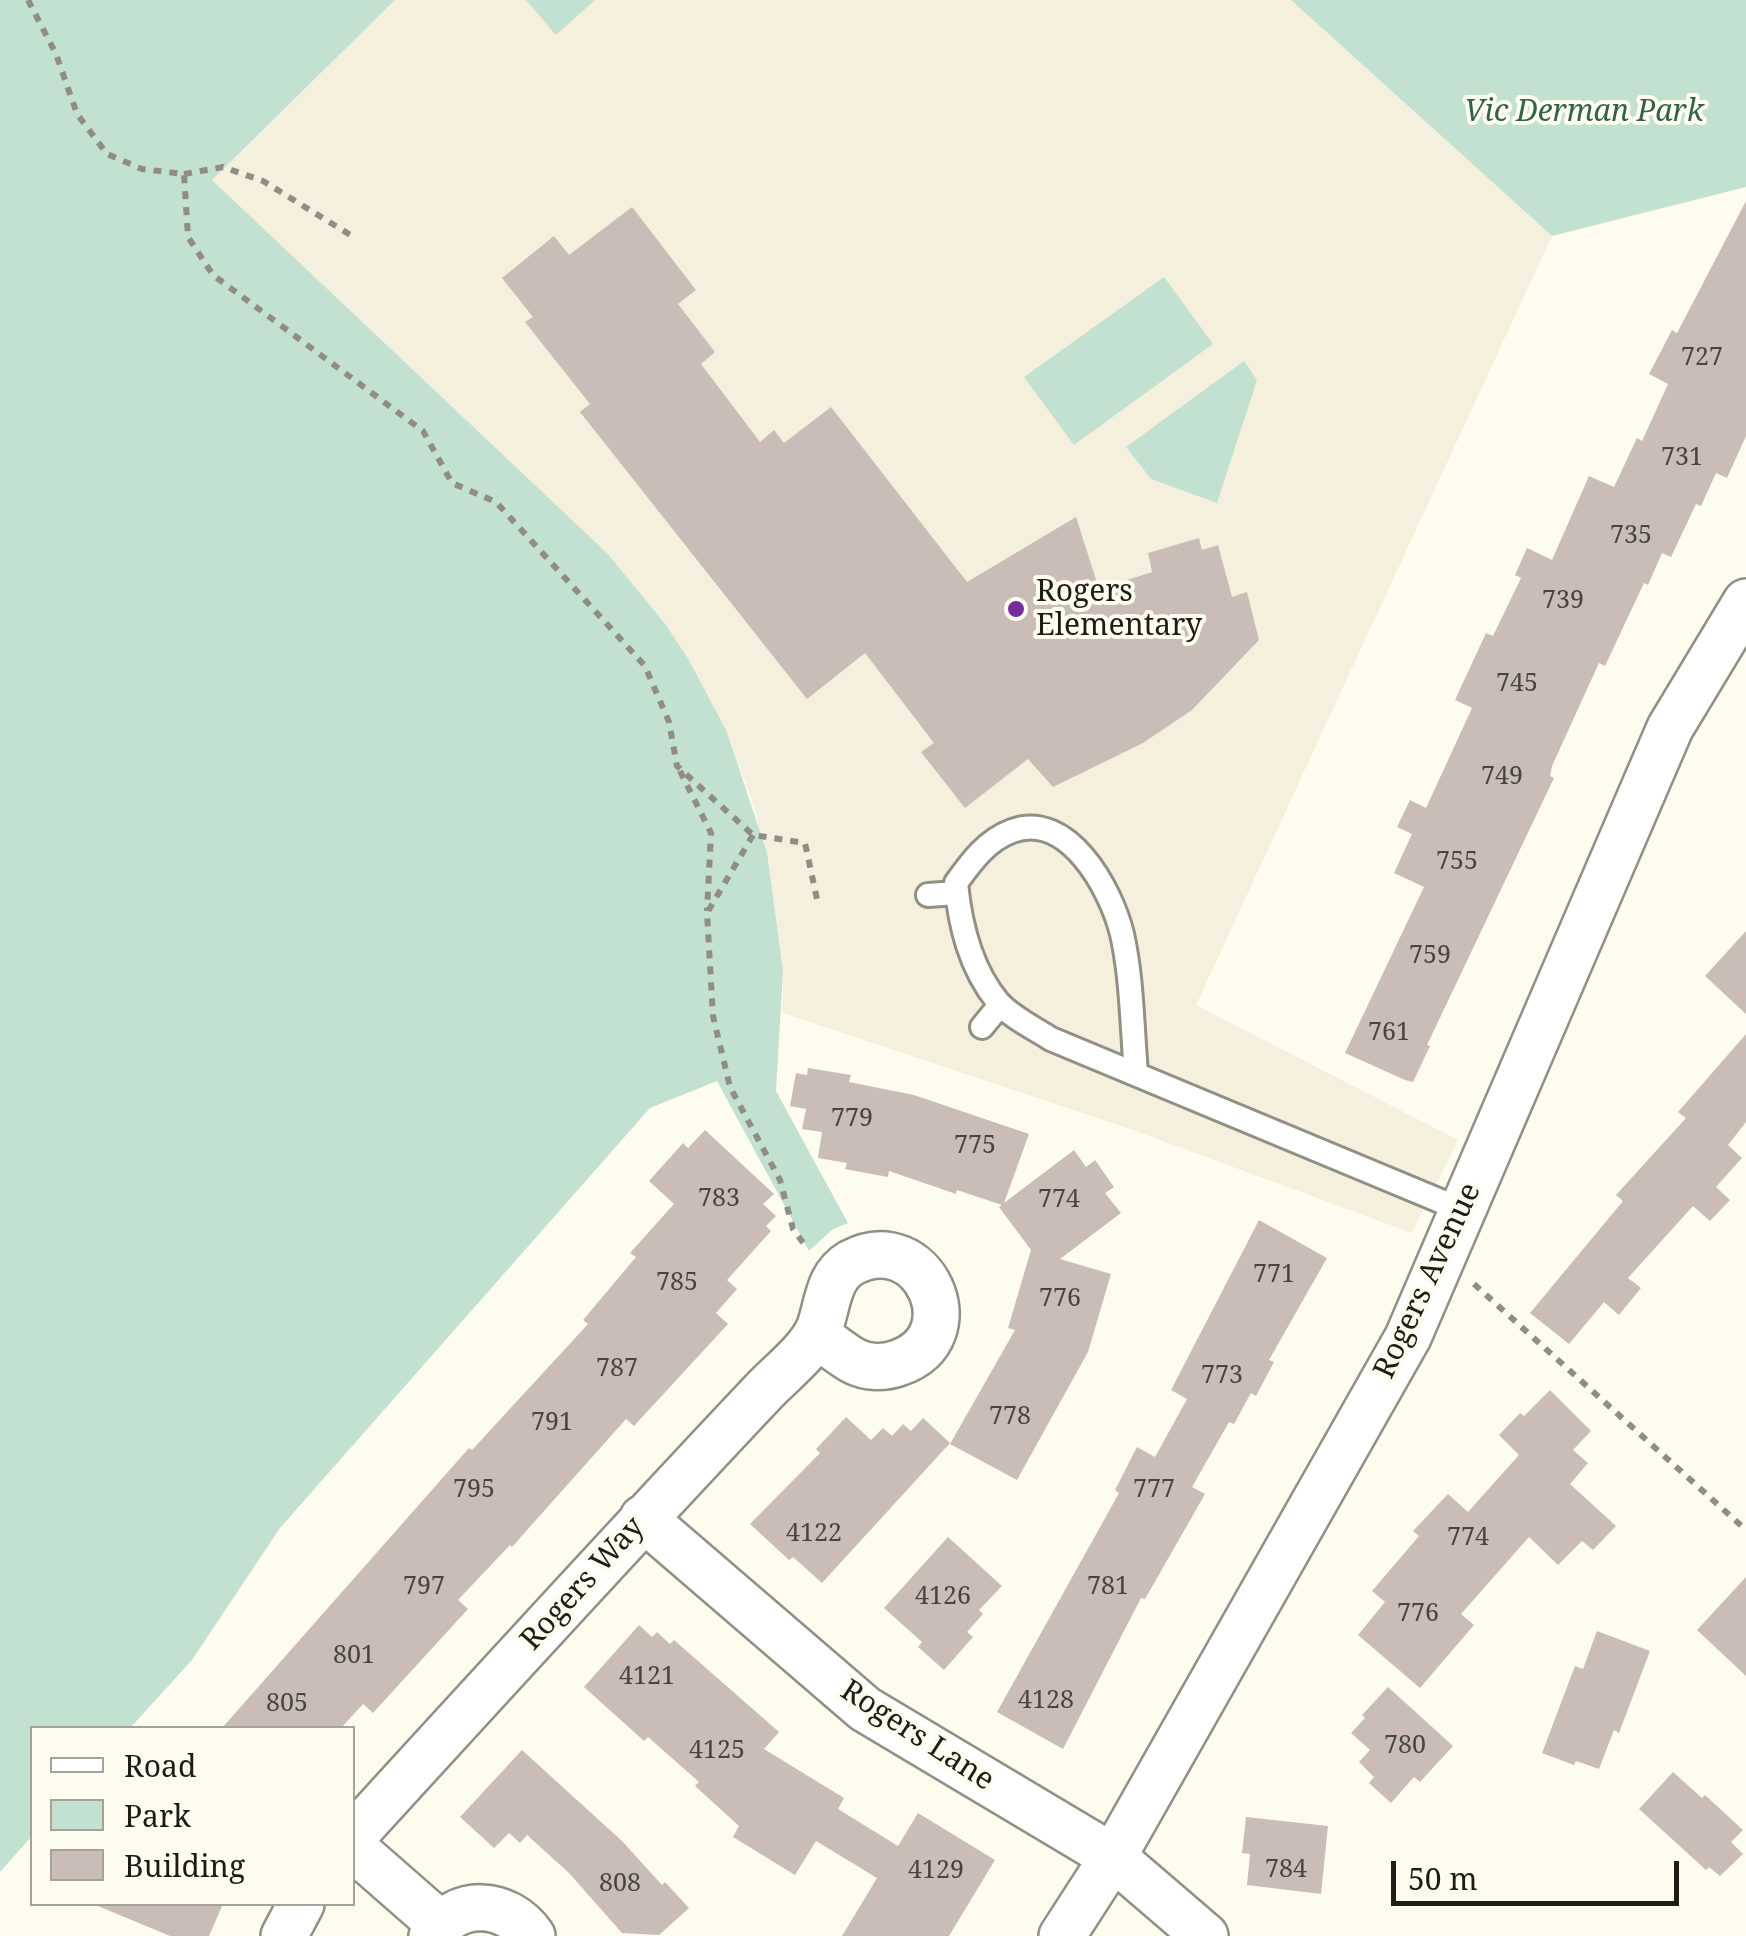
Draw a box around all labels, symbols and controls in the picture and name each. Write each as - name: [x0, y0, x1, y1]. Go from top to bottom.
- park label: Vic Derman Park: [1464, 94, 1704, 130]
- house number: 727: [1681, 343, 1723, 373]
- house number: 731: [1661, 443, 1703, 473]
- house number: 735: [1610, 521, 1652, 551]
- place label: Rogers Elementary: [1036, 574, 1202, 644]
- house number: 739: [1542, 586, 1584, 616]
- marker: Rogers Elementary: [1005, 598, 1027, 620]
- house number: 745: [1496, 669, 1538, 699]
- house number: 749: [1481, 762, 1523, 792]
- house number: 755: [1436, 847, 1478, 877]
- house number: 759: [1409, 941, 1451, 971]
- house number: 761: [1368, 1018, 1410, 1048]
- house number: 779: [831, 1104, 873, 1134]
- house number: 775: [954, 1131, 996, 1161]
- street label: Rogers Avenue: [1367, 1177, 1489, 1385]
- house number: 783: [698, 1184, 740, 1214]
- house number: 774: [1038, 1185, 1080, 1215]
- house number: 771: [1253, 1260, 1295, 1290]
- house number: 785: [656, 1268, 698, 1298]
- house number: 776: [1039, 1284, 1081, 1314]
- house number: 787: [596, 1354, 638, 1384]
- house number: 773: [1201, 1361, 1243, 1391]
- house number: 778: [989, 1402, 1031, 1432]
- house number: 791: [531, 1408, 573, 1438]
- house number: 795: [453, 1475, 495, 1505]
- house number: 777: [1133, 1475, 1175, 1505]
- street label: Rogers Way: [514, 1510, 652, 1658]
- house number: 4122: [786, 1519, 842, 1549]
- house number: 774: [1447, 1523, 1489, 1553]
- house number: 797: [403, 1572, 445, 1602]
- house number: 781: [1087, 1572, 1129, 1602]
- house number: 4126: [915, 1582, 971, 1612]
- house number: 776: [1397, 1599, 1439, 1629]
- house number: 801: [333, 1641, 375, 1671]
- house number: 4121: [619, 1662, 675, 1692]
- street label: Rogers Lane: [834, 1673, 1000, 1799]
- house number: 4128: [1018, 1686, 1074, 1716]
- house number: 805: [266, 1689, 308, 1719]
- legend: [30, 1726, 355, 1906]
- house number: 780: [1384, 1731, 1426, 1761]
- house number: 4125: [689, 1736, 745, 1766]
- text: Road: [124, 1745, 196, 1786]
- text: Park: [124, 1795, 191, 1836]
- scale bar: [1396, 1841, 1684, 1903]
- text: Building: [124, 1845, 245, 1886]
- house number: 784: [1265, 1855, 1307, 1885]
- house number: 4129: [908, 1856, 964, 1886]
- text: 50 m: [1408, 1858, 1478, 1899]
- house number: 808: [599, 1869, 641, 1899]

